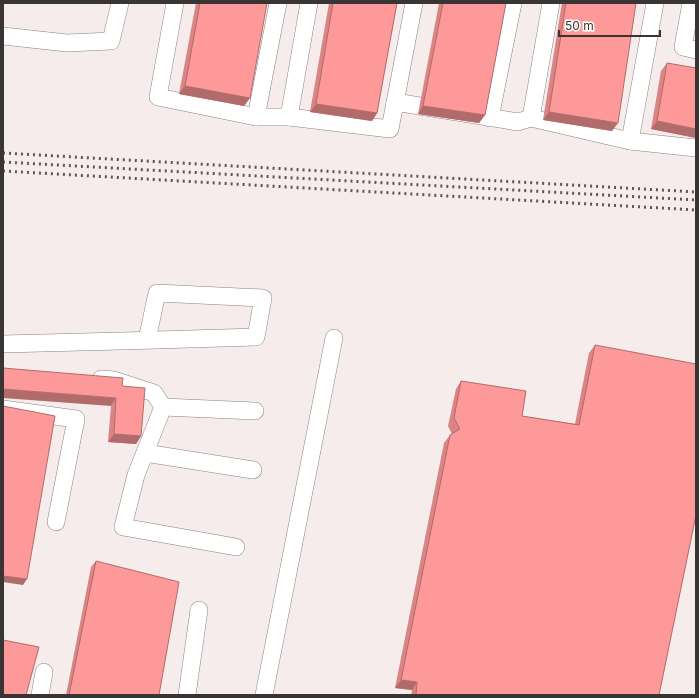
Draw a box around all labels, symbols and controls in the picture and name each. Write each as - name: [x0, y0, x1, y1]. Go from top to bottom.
- scale bar: [559, 12, 660, 38]
- text: 50 m: [565, 18, 594, 33]

